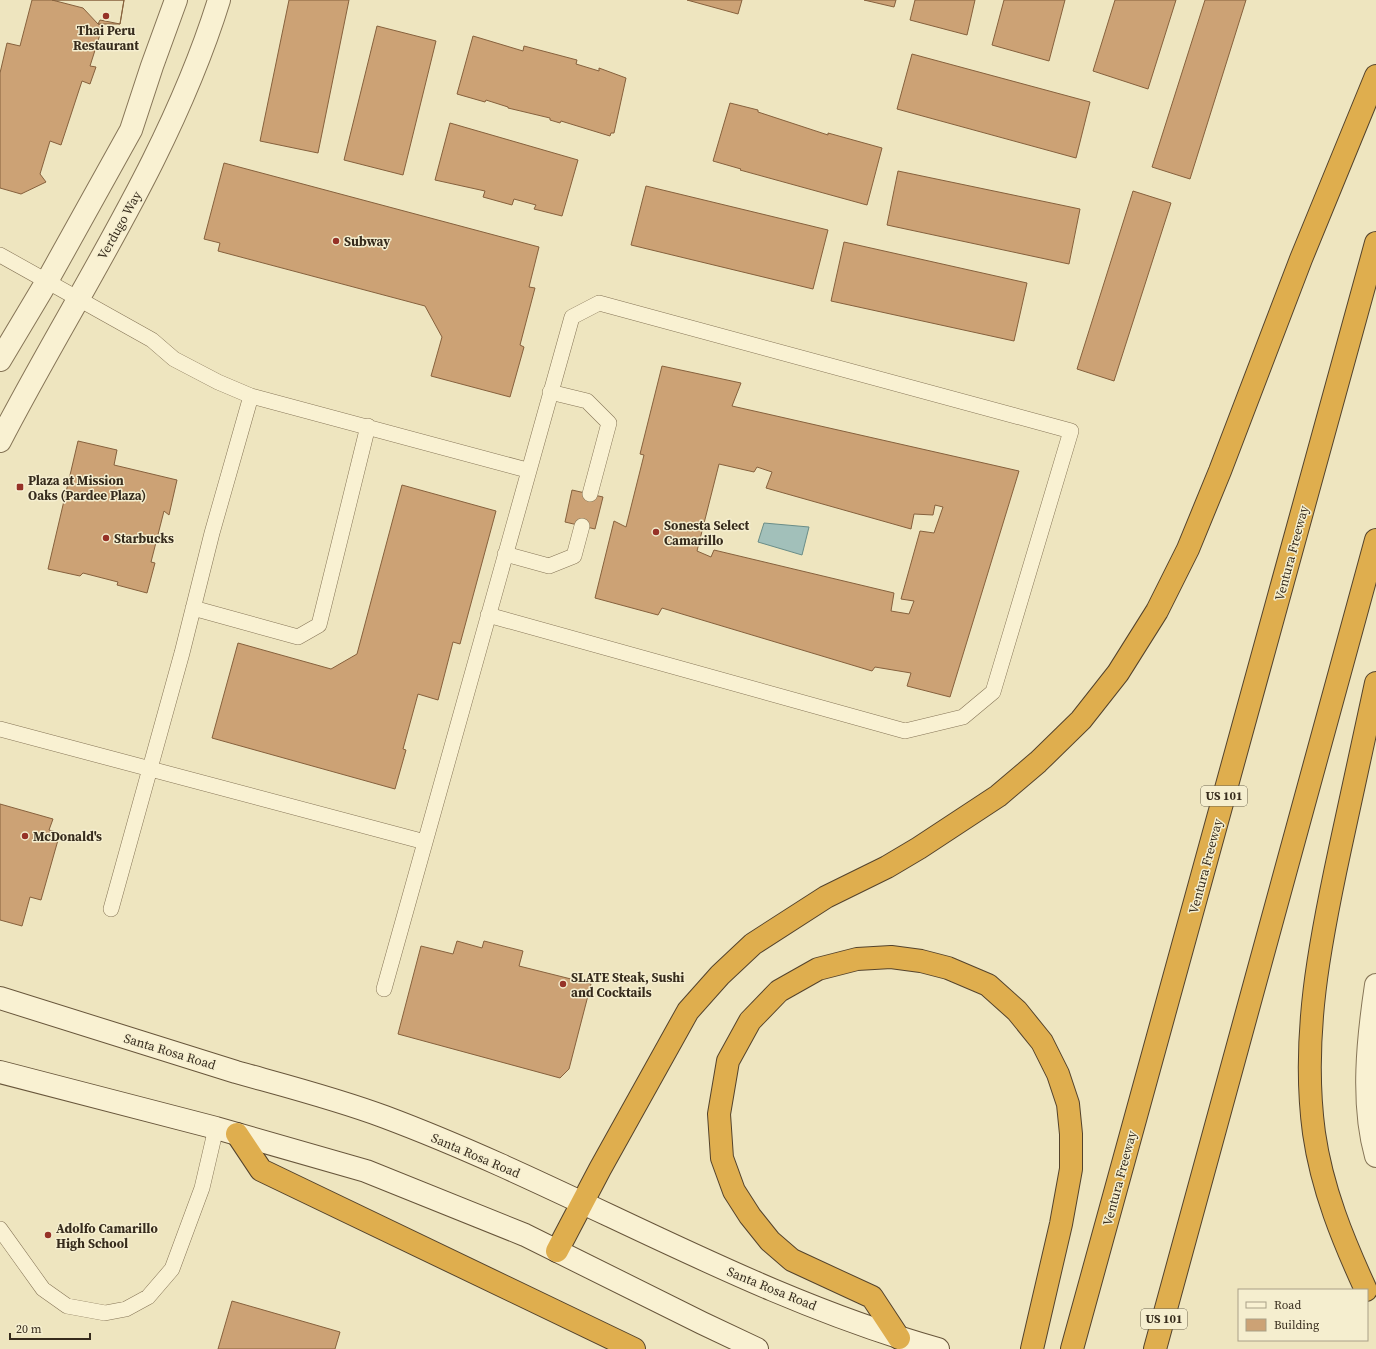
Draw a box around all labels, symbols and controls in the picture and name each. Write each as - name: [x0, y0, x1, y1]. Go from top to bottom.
- marker: Thai Peru Restaurant: [101, 11, 111, 21]
- place label: Thai Peru Restaurant: [73, 22, 139, 54]
- street label: Verdugo Way: [94, 188, 145, 262]
- place label: Subway: [344, 233, 390, 250]
- marker: Subway: [331, 236, 341, 246]
- place label: Plaza at Mission Oaks (Pardee Plaza): [28, 472, 146, 504]
- marker: Plaza at Mission Oaks (Pardee Plaza): [15, 482, 25, 492]
- street label: Ventura Freeway: [1271, 503, 1312, 603]
- place label: Sonesta Select Camarillo: [664, 517, 750, 549]
- marker: Sonesta Select Camarillo: [651, 527, 661, 537]
- place label: Starbucks: [114, 530, 174, 547]
- marker: Starbucks: [101, 533, 111, 543]
- road number: US 101: [1201, 786, 1247, 806]
- street label: Ventura Freeway: [1185, 816, 1226, 916]
- place label: McDonald's: [33, 828, 102, 845]
- marker: McDonald's: [20, 831, 30, 841]
- place label: SLATE Steak, Sushi and Cocktails: [571, 969, 684, 1001]
- marker: SLATE Steak, Sushi and Cocktails: [558, 979, 568, 989]
- street label: Santa Rosa Road: [122, 1029, 218, 1074]
- street label: Ventura Freeway: [1099, 1128, 1140, 1228]
- street label: Santa Rosa Road: [429, 1129, 523, 1182]
- place label: Adolfo Camarillo High School: [56, 1220, 158, 1252]
- marker: Adolfo Camarillo High School: [43, 1230, 53, 1240]
- street label: Santa Rosa Road: [725, 1263, 820, 1314]
- legend: [1238, 1289, 1368, 1341]
- text: Road: [1274, 1297, 1301, 1313]
- road number: US 101: [1141, 1309, 1187, 1329]
- scale bar: [10, 1315, 90, 1341]
- text: Building: [1274, 1317, 1319, 1333]
- text: 20 m: [16, 1321, 42, 1337]

